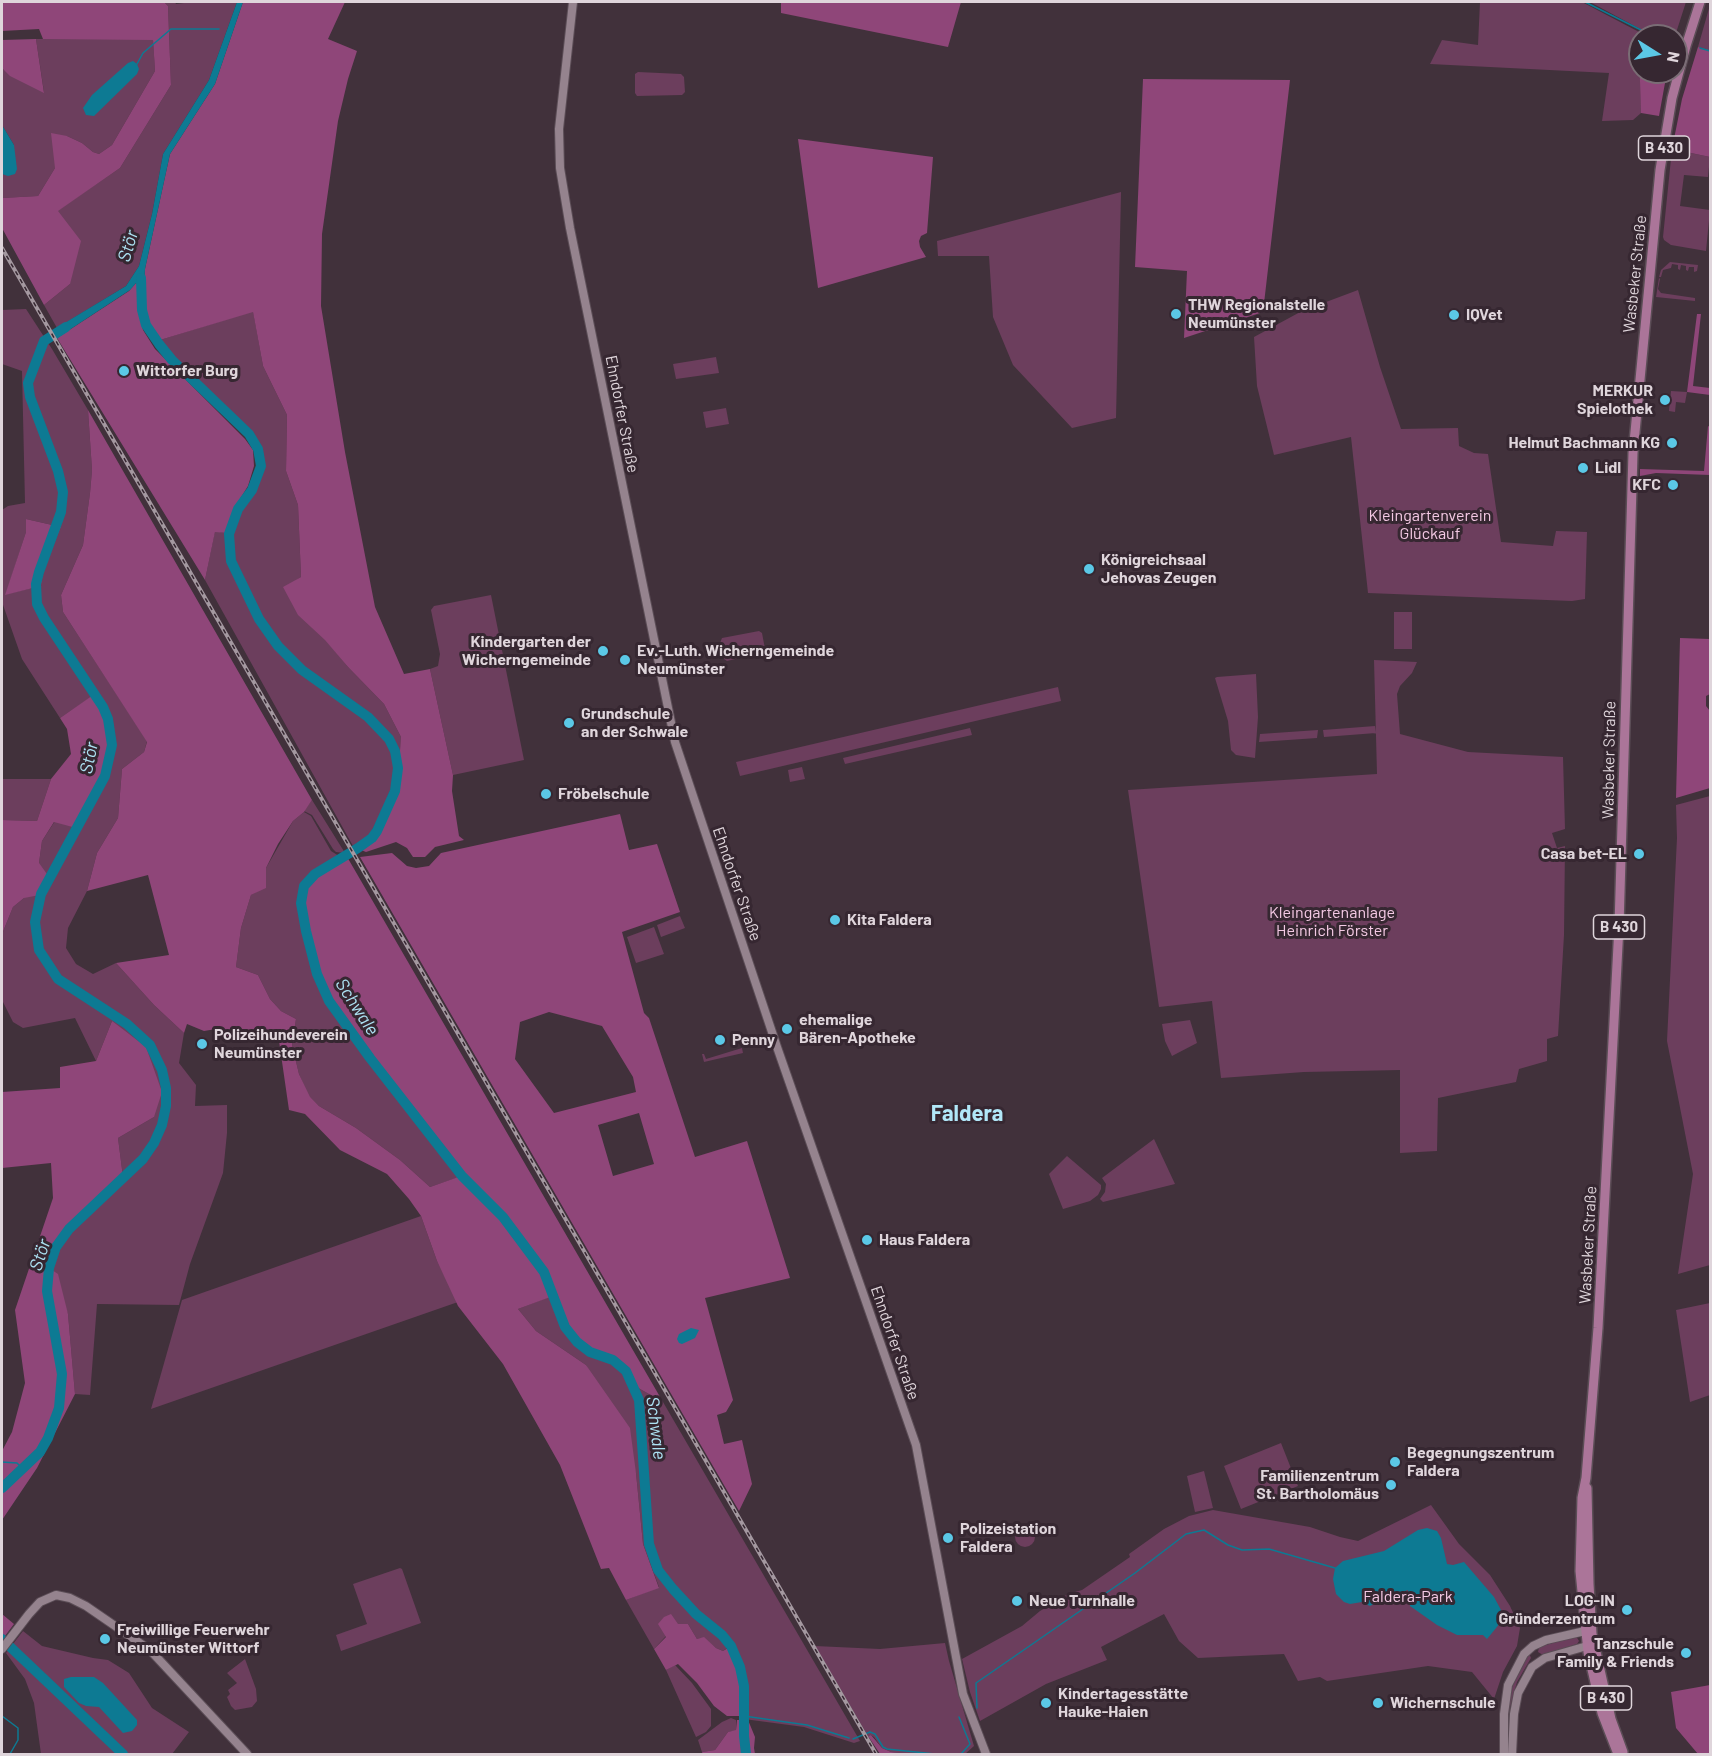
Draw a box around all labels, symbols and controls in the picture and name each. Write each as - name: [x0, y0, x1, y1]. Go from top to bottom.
- north arrow: [1628, 24, 1688, 84]
- text: N: [1664, 50, 1685, 64]
- road number: B 430: [1638, 136, 1690, 160]
- street label: Wasbeker Straße: [1619, 214, 1651, 334]
- water label: Stör: [113, 228, 143, 264]
- place label: THW Regionalstelle Neumünster: [1188, 295, 1325, 333]
- place label: IQVet: [1466, 305, 1503, 325]
- marker: THW Regionalstelle Neumünster: [1169, 307, 1183, 321]
- marker: IQVet: [1447, 308, 1461, 322]
- street label: Ehndorfer Straße: [601, 354, 643, 474]
- place label: Wittorfer Burg: [136, 361, 238, 381]
- marker: Wittorfer Burg: [117, 364, 131, 378]
- place label: MERKUR Spielothek: [1577, 381, 1653, 419]
- marker: MERKUR Spielothek: [1658, 393, 1672, 407]
- place label: Helmut Bachmann KG: [1508, 433, 1660, 453]
- marker: Helmut Bachmann KG: [1665, 436, 1679, 450]
- place label: Lidl: [1595, 458, 1621, 478]
- marker: Lidl: [1576, 461, 1590, 475]
- place label: KFC: [1632, 475, 1661, 495]
- marker: KFC: [1666, 478, 1680, 492]
- park label: Kleingartenverein Glückauf: [1369, 506, 1491, 544]
- place label: Königreichsaal Jehovas Zeugen: [1101, 550, 1217, 588]
- marker: Königreichsaal Jehovas Zeugen: [1082, 562, 1096, 576]
- place label: Kindergarten der Wicherngemeinde: [462, 632, 591, 670]
- place label: Ev.-Luth. Wicherngemeinde Neumünster: [637, 641, 834, 679]
- marker: Kindergarten der Wicherngemeinde: [596, 644, 610, 658]
- marker: Ev.-Luth. Wicherngemeinde Neumünster: [618, 653, 632, 667]
- street label: Wasbeker Straße: [1598, 701, 1620, 819]
- place label: Grundschule an der Schwale: [581, 704, 688, 742]
- marker: Grundschule an der Schwale: [562, 716, 576, 730]
- water label: Stör: [75, 740, 103, 776]
- place label: Fröbelschule: [558, 784, 650, 804]
- marker: Fröbelschule: [539, 787, 553, 801]
- street label: Ehndorfer Straße: [708, 824, 766, 944]
- place label: Casa bet-EL: [1541, 844, 1627, 864]
- marker: Casa bet-EL: [1632, 847, 1646, 861]
- park label: Kleingartenanlage Heinrich Förster: [1269, 903, 1395, 941]
- place label: Kita Faldera: [847, 910, 932, 930]
- marker: Kita Faldera: [828, 913, 842, 927]
- road number: B 430: [1594, 915, 1644, 939]
- water label: Schwale: [331, 974, 383, 1040]
- place label: ehemalige Bären-Apotheke: [799, 1010, 916, 1048]
- marker: ehemalige Bären-Apotheke: [780, 1022, 794, 1036]
- place label: Polizeihundeverein Neumünster: [214, 1025, 348, 1063]
- place label: Penny: [732, 1030, 775, 1050]
- marker: Penny: [713, 1033, 727, 1047]
- marker: Polizeihundeverein Neumünster: [195, 1037, 209, 1051]
- district label: Faldera: [931, 1101, 1003, 1127]
- street label: Wasbeker Straße: [1575, 1186, 1601, 1304]
- place label: Haus Faldera: [879, 1230, 970, 1250]
- marker: Haus Faldera: [860, 1233, 874, 1247]
- water label: Stör: [25, 1236, 55, 1274]
- street label: Ehndorfer Straße: [866, 1283, 924, 1403]
- water label: Schwale: [641, 1395, 671, 1461]
- place label: Begegnungszentrum Faldera: [1407, 1443, 1554, 1481]
- marker: Begegnungszentrum Faldera: [1388, 1455, 1402, 1469]
- place label: Familienzentrum St. Bartholomäus: [1256, 1466, 1379, 1504]
- marker: Familienzentrum St. Bartholomäus: [1384, 1478, 1398, 1492]
- place label: Polizeistation Faldera: [960, 1519, 1056, 1557]
- marker: Polizeistation Faldera: [941, 1531, 955, 1545]
- park label: Faldera-Park: [1363, 1587, 1453, 1607]
- place label: Neue Turnhalle: [1029, 1591, 1135, 1611]
- place label: LOG-IN Gründerzentrum: [1498, 1591, 1615, 1629]
- marker: Neue Turnhalle: [1010, 1594, 1024, 1608]
- marker: LOG-IN Gründerzentrum: [1620, 1603, 1634, 1617]
- place label: Freiwillige Feuerwehr Neumünster Wittorf: [117, 1620, 270, 1658]
- marker: Freiwillige Feuerwehr Neumünster Wittorf: [98, 1632, 112, 1646]
- place label: Tanzschule Family & Friends: [1557, 1634, 1674, 1672]
- marker: Tanzschule Family & Friends: [1679, 1646, 1693, 1660]
- place label: Kindertagesstätte Hauke-Haien: [1058, 1684, 1188, 1722]
- road number: B 430: [1580, 1686, 1632, 1710]
- place label: Wichernschule: [1390, 1693, 1496, 1713]
- marker: Kindertagesstätte Hauke-Haien: [1039, 1696, 1053, 1710]
- marker: Wichernschule: [1371, 1696, 1385, 1710]

